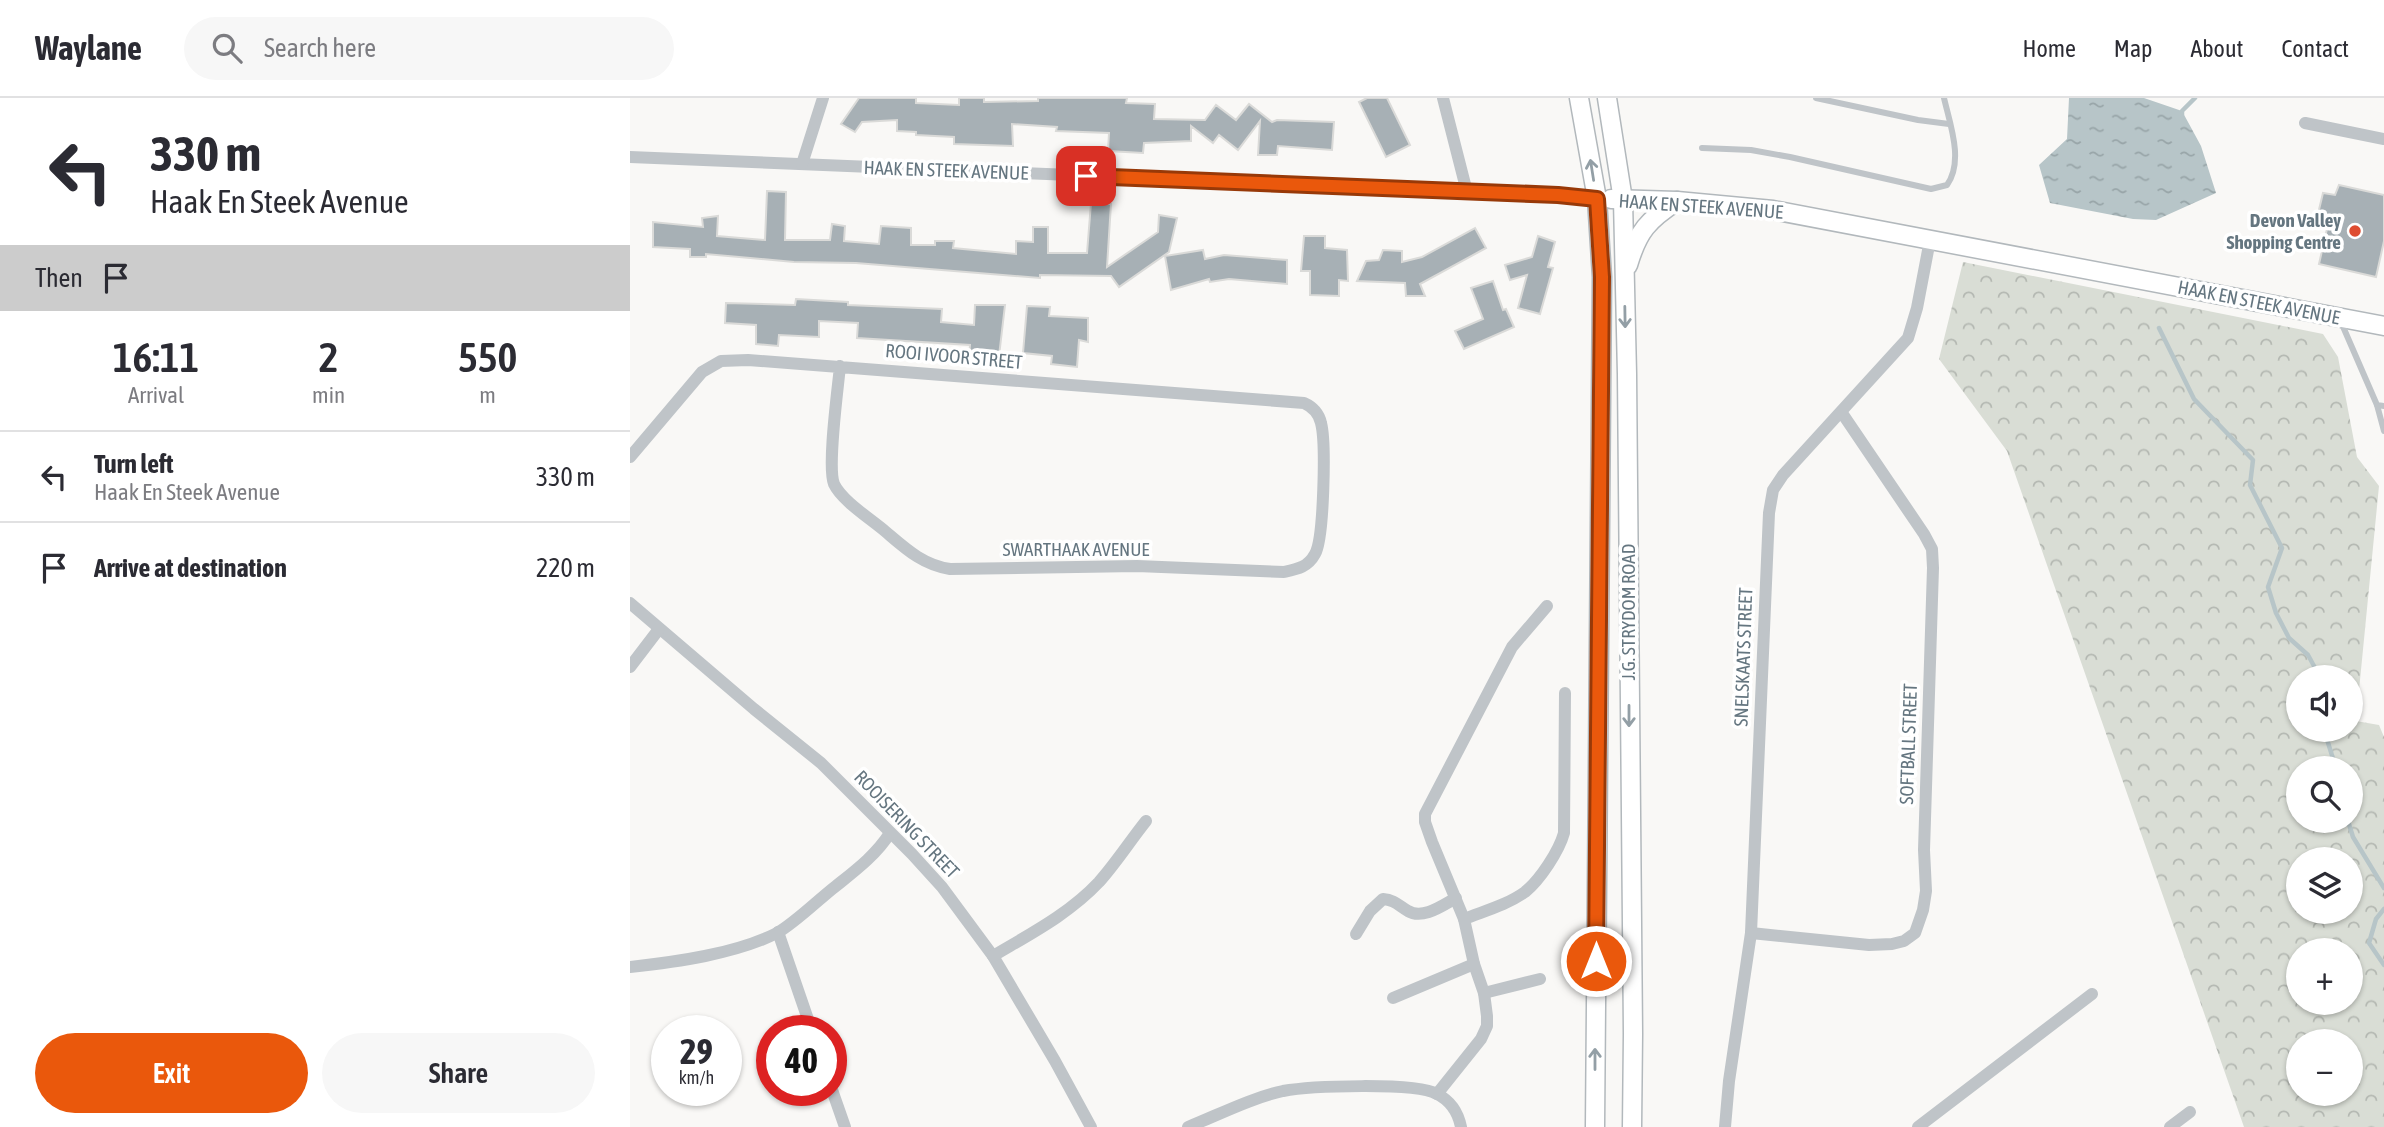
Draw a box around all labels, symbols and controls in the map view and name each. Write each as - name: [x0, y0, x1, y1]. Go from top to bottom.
- search box: [184, 17, 674, 80]
- text: Waylane: [35, 29, 142, 67]
- icon: search: [208, 29, 246, 67]
- text: Search here: [264, 33, 376, 63]
- text: Home: [2022, 35, 2076, 62]
- text: Map: [2114, 35, 2152, 62]
- text: About: [2190, 35, 2243, 62]
- text: Contact: [2281, 35, 2349, 62]
- text: 330 m: [150, 125, 261, 181]
- icon: left: [35, 126, 126, 217]
- pin: [1056, 146, 1116, 206]
- street label: HAAK EN STEEK AVENUE: [863, 156, 1029, 184]
- icon: arrive: [1067, 157, 1105, 195]
- one-way arrow: [1586, 159, 1599, 182]
- text: Haak En Steek Avenue: [150, 183, 409, 220]
- street label: HAAK EN STEEK AVENUE: [1618, 189, 1784, 223]
- place label: Devon Valley Shopping Centre: [2226, 209, 2341, 253]
- marker: Devon Valley Shopping Centre: [2347, 223, 2363, 239]
- icon: arrive: [97, 259, 135, 297]
- text: Then: [35, 263, 83, 293]
- street label: HAAK EN STEEK AVENUE: [2176, 275, 2342, 329]
- one-way arrow: [1619, 305, 1632, 328]
- text: 16:11: [113, 333, 199, 381]
- text: 2: [319, 333, 338, 381]
- text: 550: [458, 333, 517, 381]
- street label: ROOI IVOOR STREET: [885, 339, 1024, 373]
- text: Arrival: [128, 382, 184, 408]
- text: min: [312, 382, 345, 408]
- text: m: [479, 382, 496, 408]
- text: Turn left: [94, 449, 174, 479]
- icon: left: [35, 458, 73, 496]
- text: 330 m: [536, 462, 595, 492]
- text: Haak En Steek Avenue: [94, 479, 280, 505]
- street label: SWARTHAAK AVENUE: [1003, 538, 1149, 560]
- street label: J.G. STRYDOM ROAD: [1617, 544, 1639, 680]
- icon: arrive: [35, 549, 73, 587]
- text: Arrive at destination: [94, 553, 287, 583]
- text: 220 m: [536, 553, 595, 583]
- street label: SNELSKAATS STREET: [1730, 586, 1756, 727]
- map controls: [2286, 665, 2363, 1106]
- button: sound: [2286, 665, 2363, 742]
- street label: SOFTBALL STREET: [1895, 682, 1921, 805]
- one-way arrow: [1622, 704, 1636, 727]
- button: search: [2286, 756, 2363, 833]
- street label: ROOISERING STREET: [850, 766, 964, 883]
- button: layers: [2286, 847, 2363, 924]
- position arrow: [1559, 924, 1633, 998]
- button: +: [2286, 938, 2363, 1015]
- speed limit sign: 40: [756, 1015, 847, 1106]
- button: −: [2286, 1029, 2363, 1106]
- text: 29: [680, 1031, 713, 1071]
- button: Exit: [35, 1033, 308, 1113]
- button: Share: [322, 1033, 595, 1113]
- one-way arrow: [1588, 1048, 1602, 1071]
- text: km/h: [679, 1067, 714, 1088]

